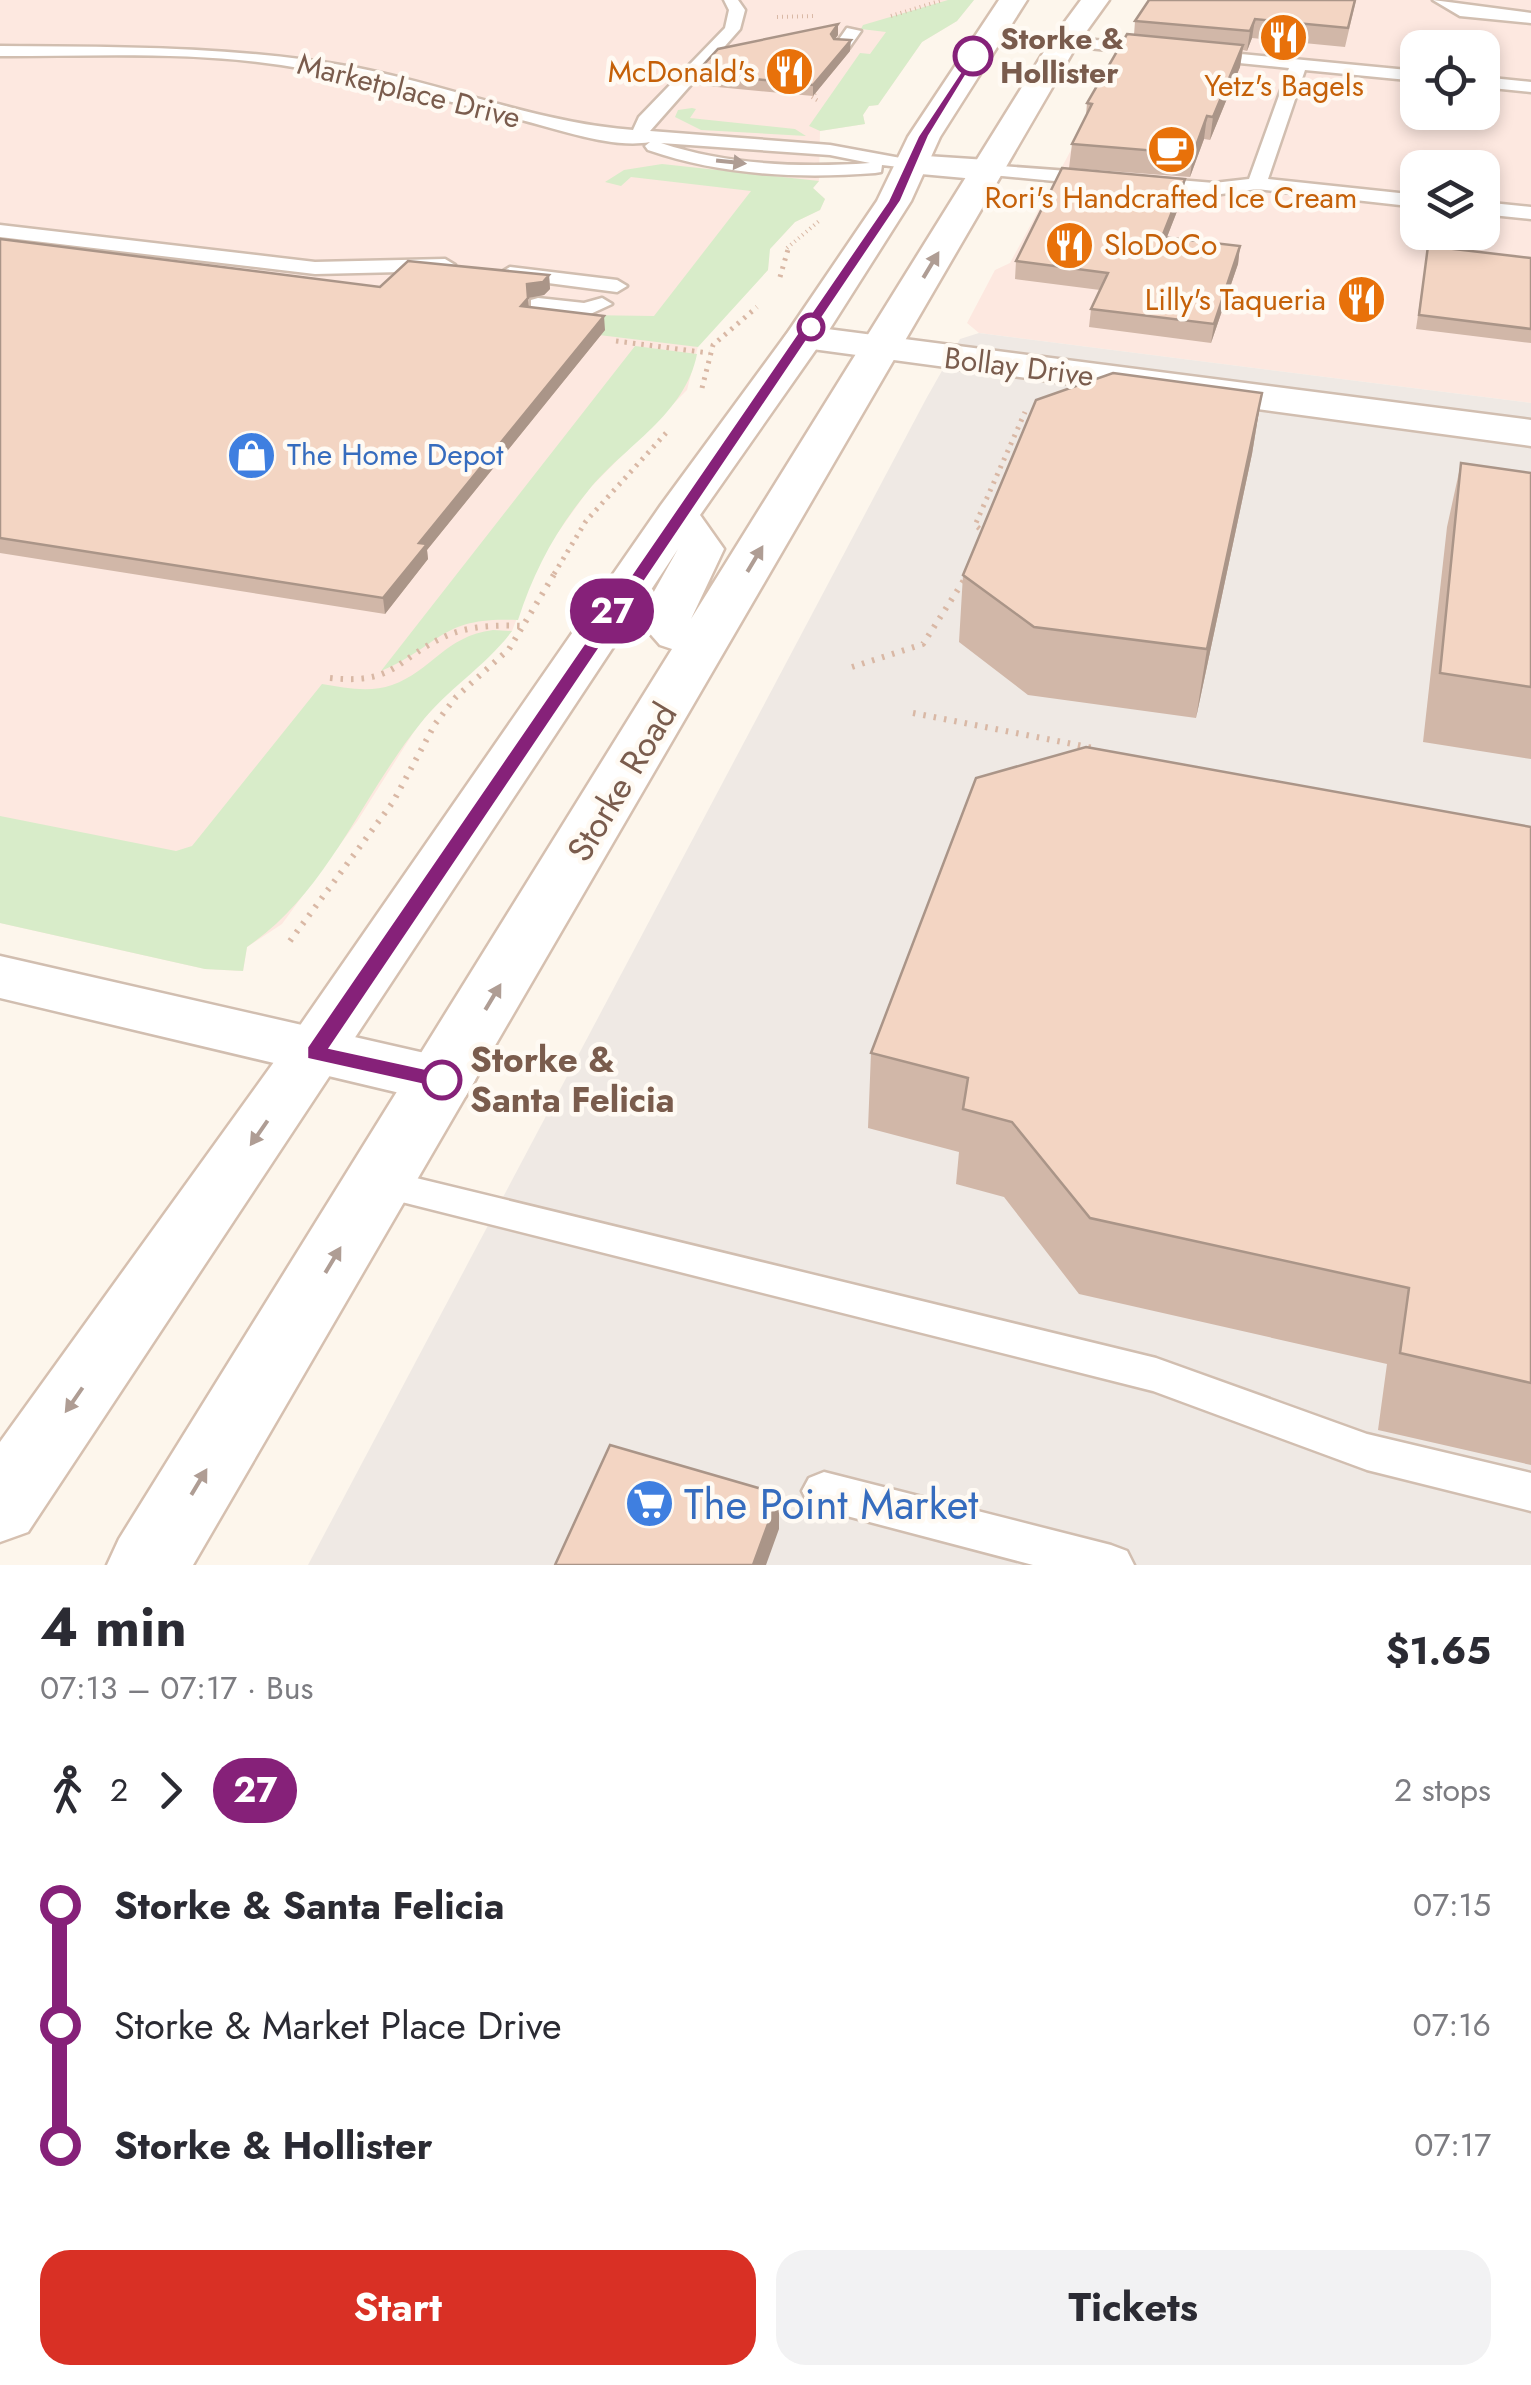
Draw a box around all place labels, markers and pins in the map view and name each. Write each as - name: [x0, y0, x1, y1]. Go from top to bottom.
- restaurant icon: Yetz's Bagels: [1258, 11, 1310, 63]
- place label: Storke & Hollister: [1000, 17, 1124, 94]
- marker: Storke & Hollister: [954, 37, 992, 75]
- restaurant icon: McDonald's: [764, 46, 816, 98]
- place label: McDonald's: [608, 50, 755, 93]
- place label: Yetz's Bagels: [1204, 64, 1364, 107]
- cafe icon: Rori's Handcrafted Ice Cream: [1145, 123, 1197, 175]
- place label: Rori's Handcrafted Ice Cream: [985, 176, 1357, 219]
- restaurant icon: SloDoCo: [1043, 219, 1095, 271]
- place label: SloDoCo: [1104, 223, 1217, 266]
- restaurant icon: Lilly's Taqueria: [1335, 274, 1387, 326]
- place label: Lilly's Taqueria: [1145, 278, 1326, 321]
- unlabelled marker: [798, 314, 824, 340]
- shop icon: The Home Depot: [226, 429, 278, 481]
- place label: The Home Depot: [287, 433, 504, 476]
- place label: Storke & Santa Felicia: [470, 1035, 675, 1125]
- marker: Storke & Santa Felicia: [423, 1061, 461, 1099]
- place label: The Point Market: [684, 1474, 978, 1535]
- supermarket icon: The Point Market: [623, 1478, 675, 1530]

